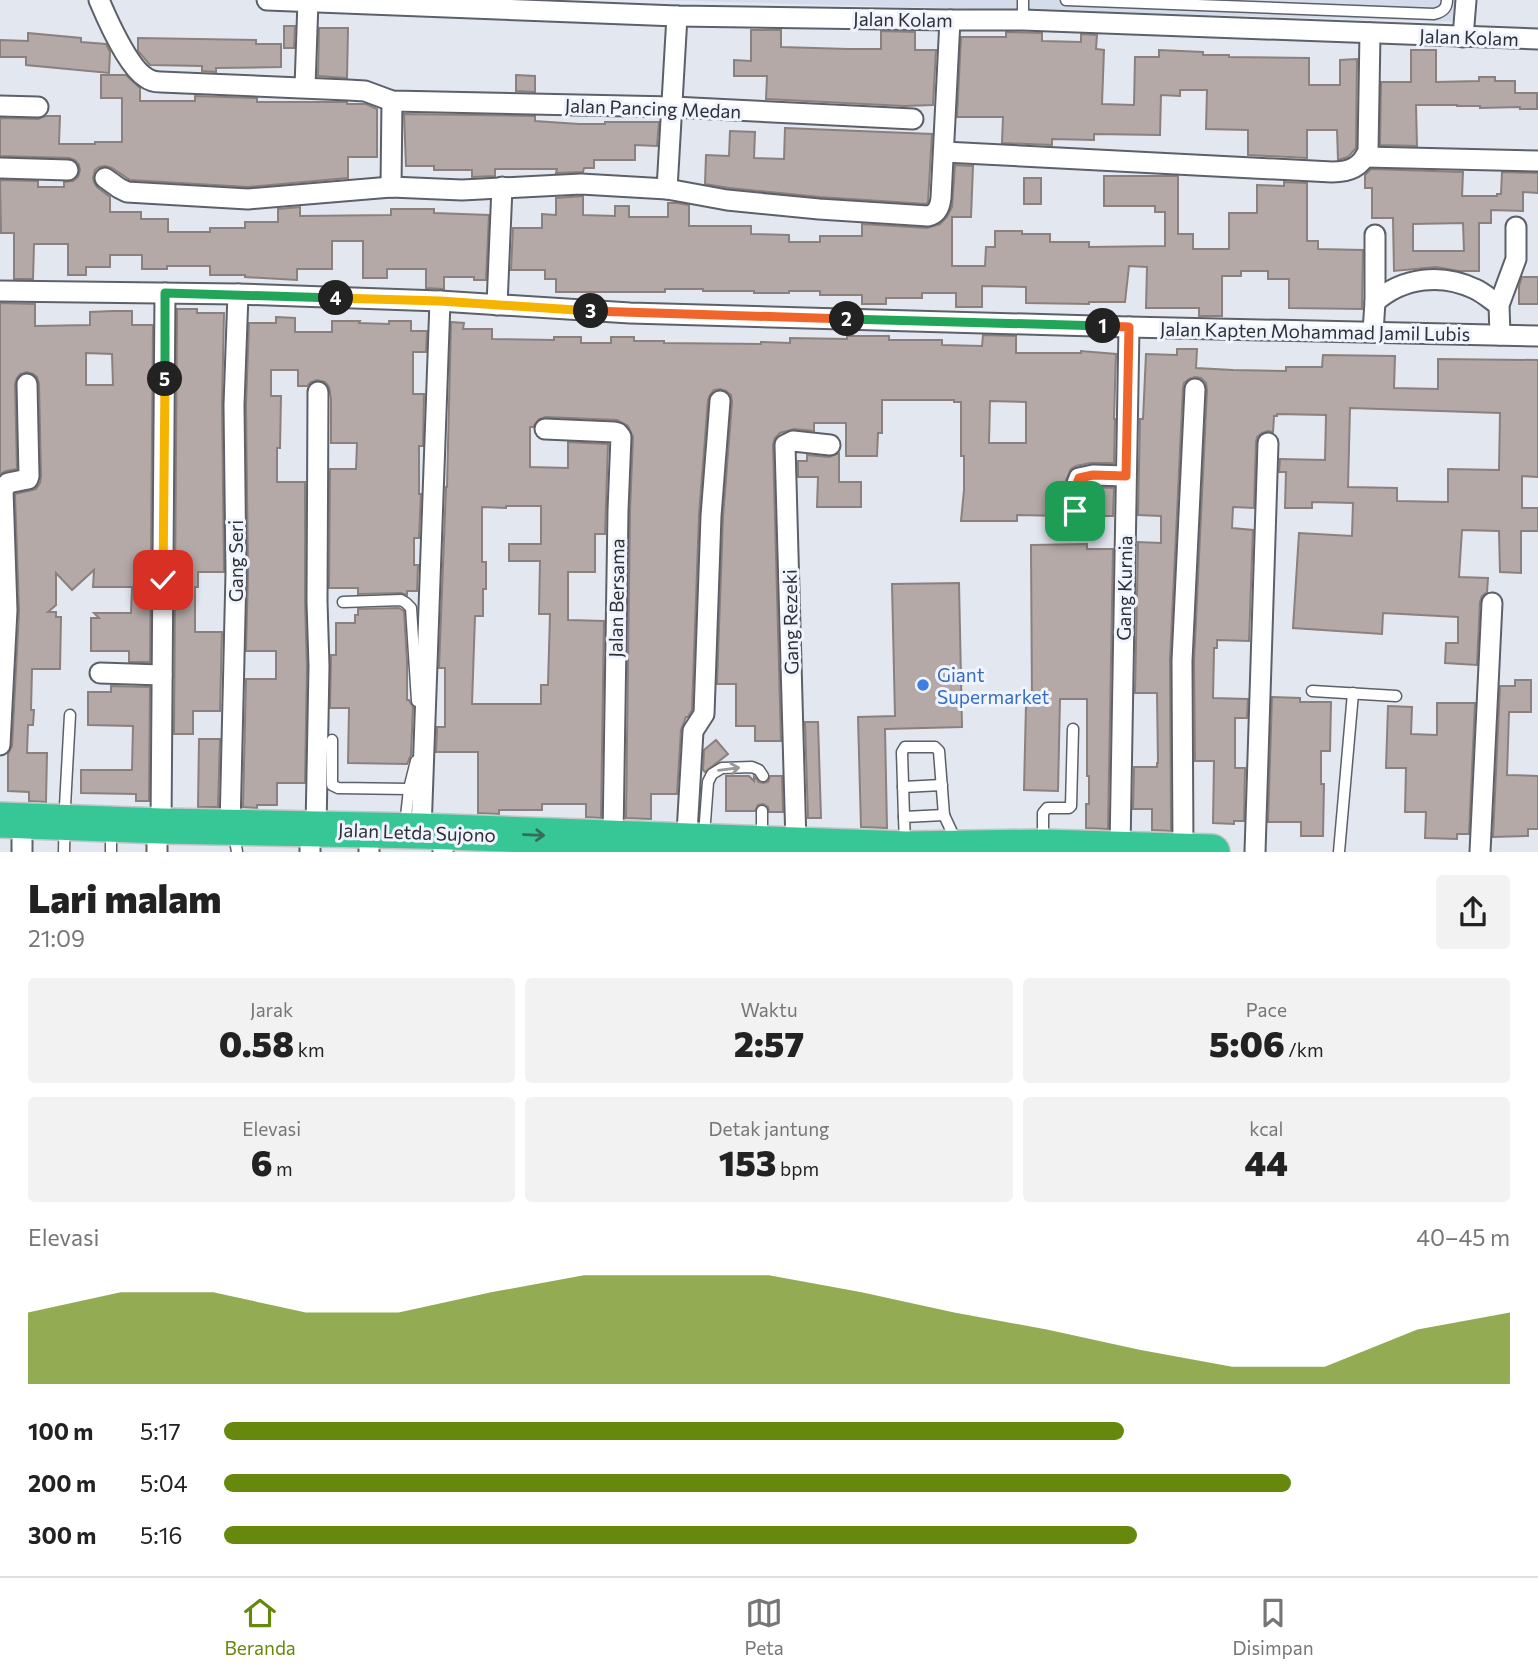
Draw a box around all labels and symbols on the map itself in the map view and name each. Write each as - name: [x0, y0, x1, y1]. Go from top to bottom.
- street label: Jalan Kolam: [853, 7, 953, 31]
- street label: Jalan Kolam: [1419, 24, 1519, 50]
- street label: Jalan Pancing Medan: [564, 93, 742, 123]
- pin: 4: [318, 280, 354, 316]
- pin: 3: [574, 294, 608, 328]
- pin: 2: [830, 302, 864, 336]
- pin: 1: [1086, 308, 1120, 344]
- street label: Jalan Kapten Mohammad Jamil Lubis: [1160, 317, 1470, 345]
- pin: 5: [148, 362, 182, 396]
- pin: [1045, 481, 1105, 541]
- street label: Gang Seri: [224, 520, 247, 602]
- street label: Gang Kurnia: [1112, 535, 1136, 641]
- street label: Jalan Bersama: [603, 538, 629, 658]
- pin: [133, 550, 193, 610]
- street label: Gang Rezeki: [778, 569, 802, 675]
- place label: Giant Supermarket: [937, 663, 1049, 708]
- marker: Giant Supermarket: [915, 677, 931, 693]
- one-way arrow: [717, 762, 740, 775]
- street label: Jalan Letda Sujono: [338, 818, 496, 846]
- one-way arrow: [522, 828, 545, 842]

